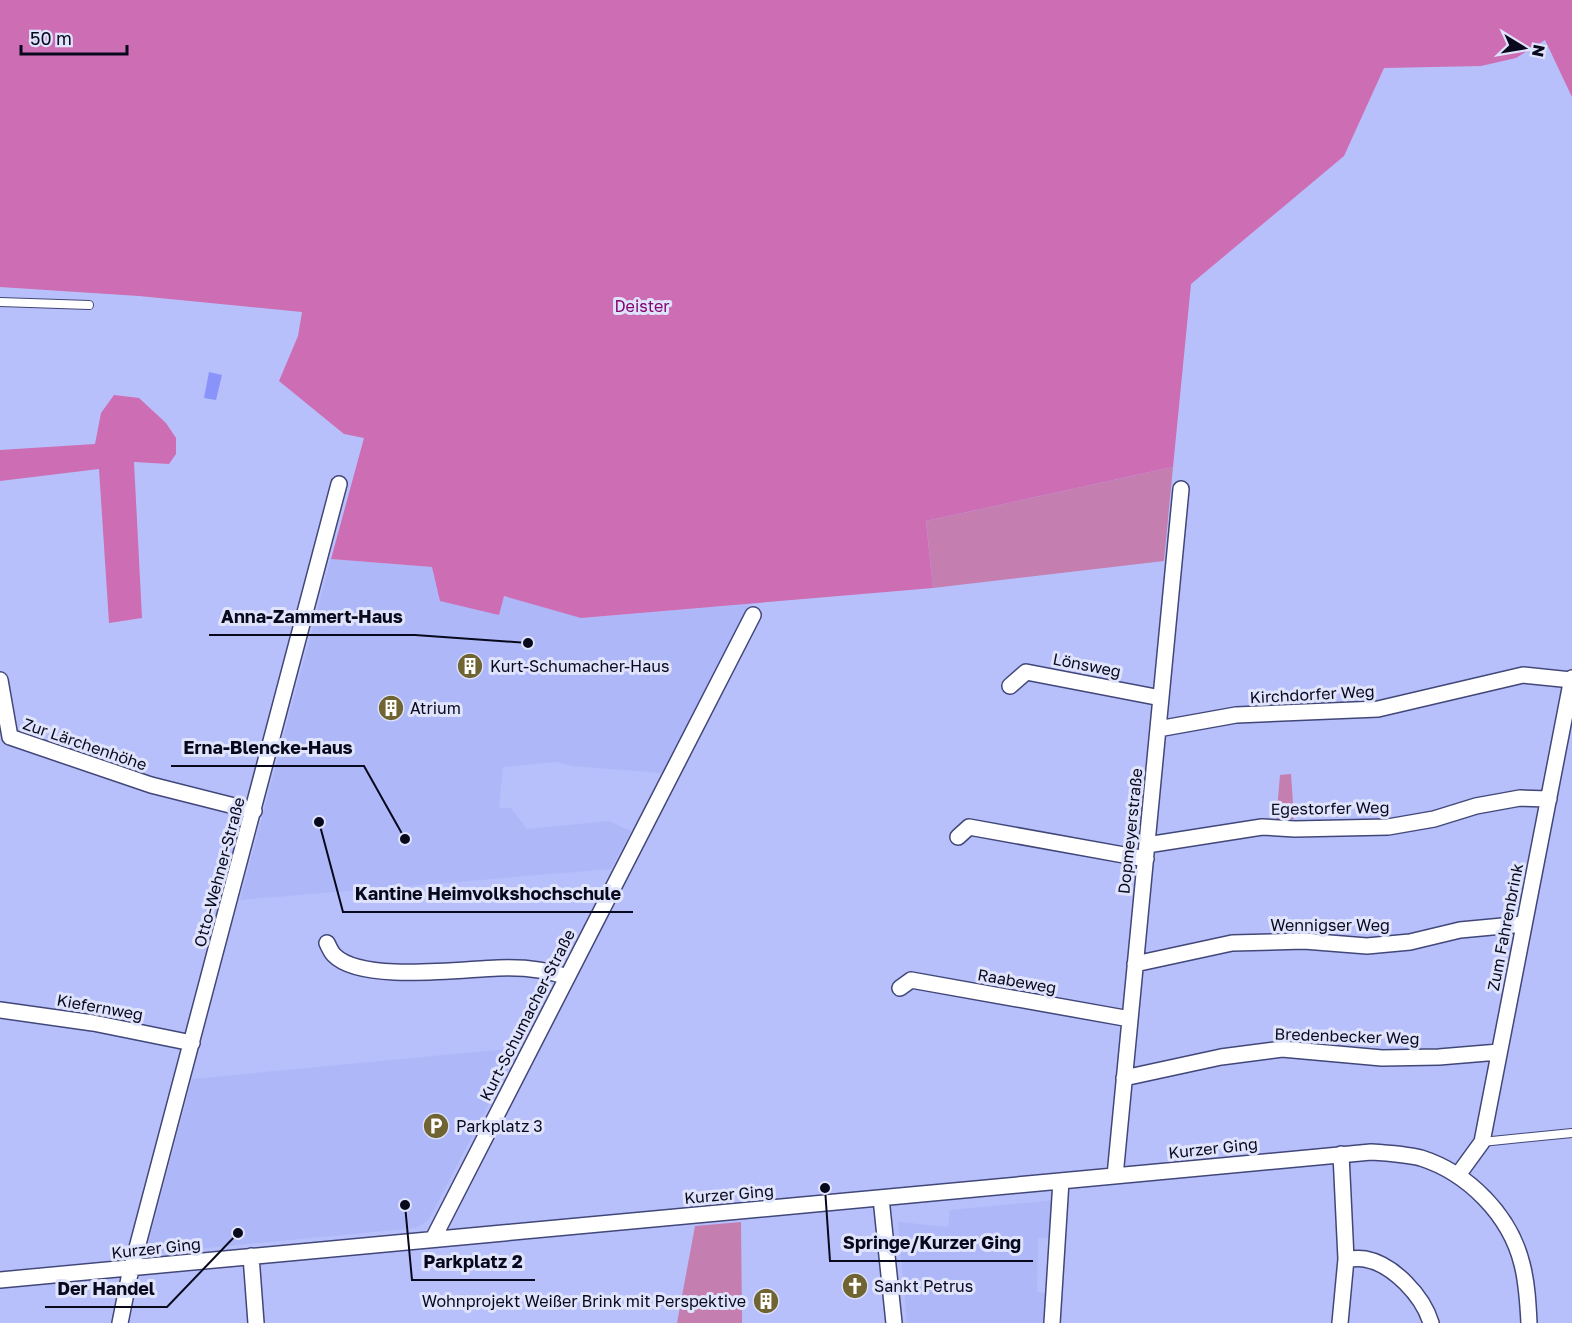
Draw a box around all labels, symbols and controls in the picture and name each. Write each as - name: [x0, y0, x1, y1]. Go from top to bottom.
- scale bar: [21, 18, 128, 56]
- north arrow: [1494, 18, 1554, 78]
- text: 50 m: [30, 27, 72, 49]
- text: N: [1528, 43, 1550, 59]
- park label: Deister: [614, 296, 670, 316]
- callout: Anna-Zammert-Haus: [209, 599, 415, 635]
- text: Anna-Zammert-Haus: [221, 605, 403, 627]
- street label: Lönsweg: [1051, 649, 1123, 681]
- building icon: Kurt-Schumacher-Haus: [455, 651, 485, 681]
- place label: Kurt-Schumacher-Haus: [490, 656, 669, 676]
- street label: Kirchdorfer Weg: [1249, 681, 1375, 707]
- building icon: Atrium: [376, 693, 406, 723]
- place label: Atrium: [410, 698, 461, 718]
- street label: Zur Lärchenhöhe: [20, 713, 150, 775]
- callout: Erna-Blencke-Haus: [171, 730, 364, 766]
- text: Erna-Blencke-Haus: [183, 736, 353, 758]
- street label: Dopmeyerstraße: [1113, 767, 1147, 895]
- street label: Otto-Wehner-Straße: [189, 795, 249, 949]
- street label: Egestorfer Weg: [1270, 797, 1390, 819]
- street label: Zum Fahrenbrink: [1483, 861, 1527, 993]
- callout: Kantine Heimvolkshochschule: [343, 876, 633, 912]
- text: Kantine Heimvolkshochschule: [355, 882, 622, 904]
- street label: Wennigser Weg: [1270, 915, 1390, 935]
- street label: Kurt-Schumacher-Straße: [475, 926, 579, 1104]
- street label: Raabeweg: [976, 964, 1058, 998]
- street label: Kiefernweg: [55, 990, 145, 1024]
- street label: Bredenbecker Weg: [1274, 1023, 1420, 1049]
- parking icon: Parkplatz 3: [421, 1111, 451, 1141]
- place label: Parkplatz 3: [456, 1116, 543, 1136]
- street label: Kurzer Ging: [1167, 1133, 1259, 1163]
- street label: Kurzer Ging: [683, 1180, 775, 1208]
- callout: Springe/Kurzer Ging: [830, 1225, 1033, 1261]
- text: Springe/Kurzer Ging: [843, 1231, 1021, 1253]
- street label: Kurzer Ging: [110, 1233, 202, 1263]
- callout: Parkplatz 2: [412, 1244, 535, 1280]
- text: Parkplatz 2: [423, 1250, 523, 1272]
- callout: Der Handel: [45, 1271, 167, 1307]
- church icon: Sankt Petrus: [840, 1271, 870, 1301]
- place label: Sankt Petrus: [874, 1276, 973, 1296]
- text: Der Handel: [57, 1277, 155, 1299]
- building icon: Wohnprojekt Weißer Brink mit Perspektive: [751, 1286, 781, 1316]
- place label: Wohnprojekt Weißer Brink mit Perspektive: [422, 1291, 746, 1311]

